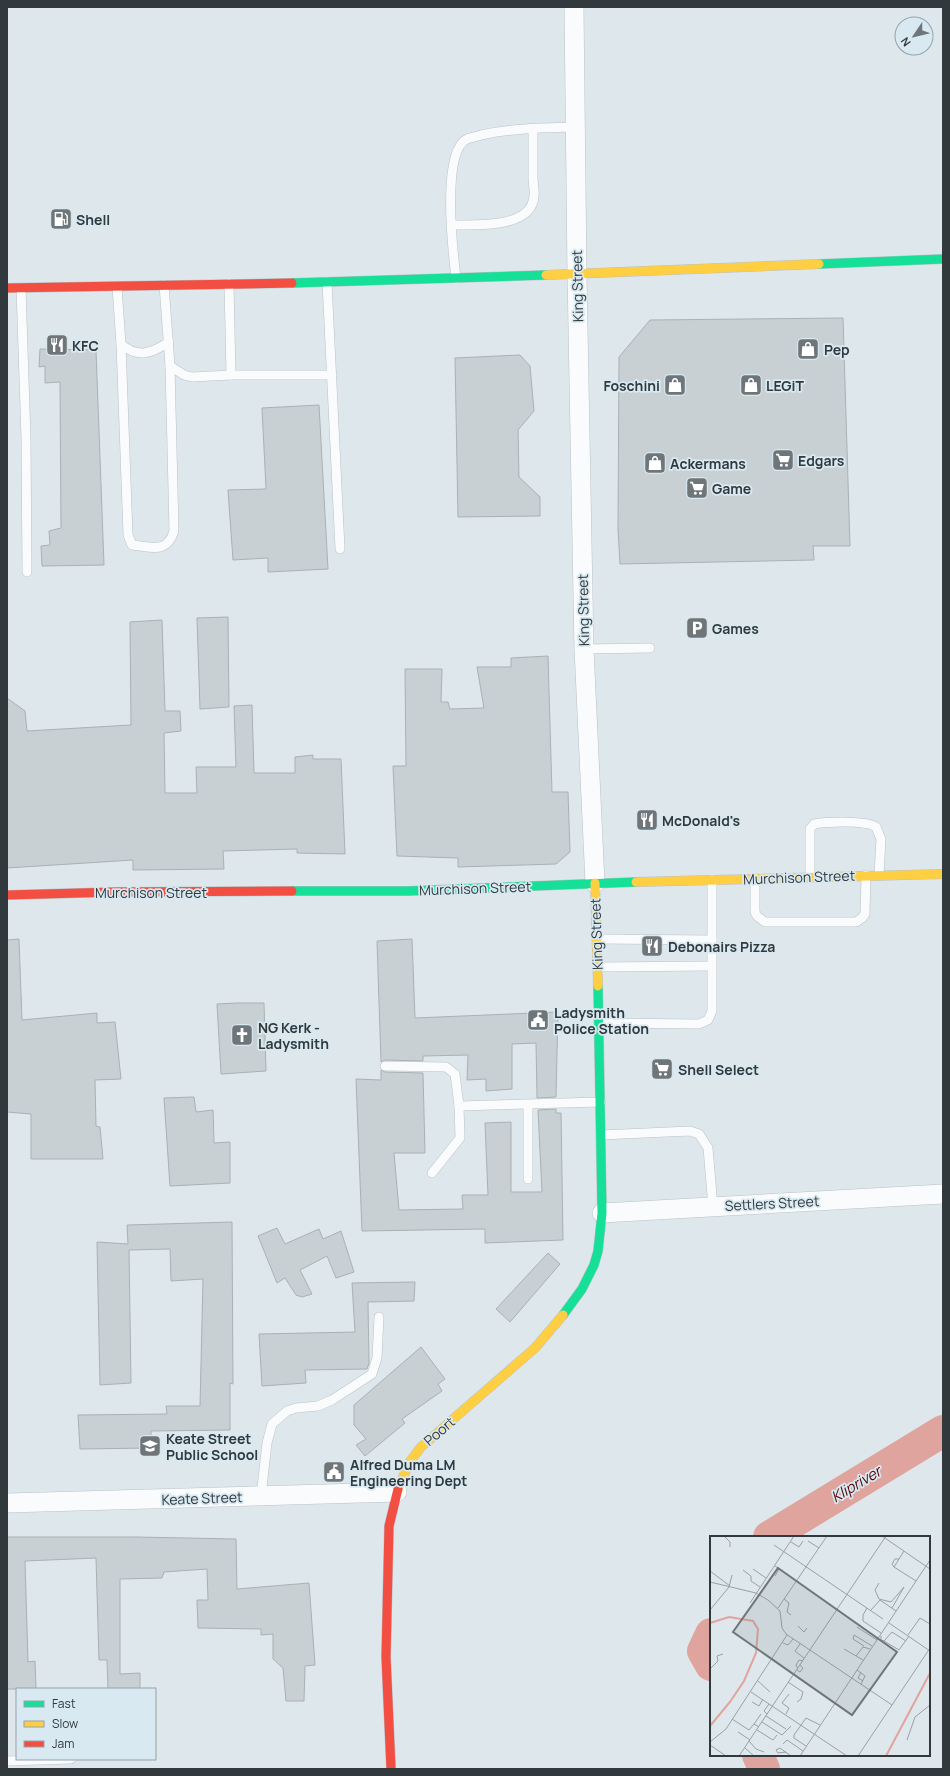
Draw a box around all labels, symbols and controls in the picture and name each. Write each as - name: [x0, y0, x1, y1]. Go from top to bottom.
- north arrow: [894, 16, 934, 56]
- text: N: [897, 34, 914, 50]
- fuel station icon: Shell: [48, 206, 74, 232]
- place label: Shell: [76, 210, 110, 229]
- street label: King Street: [567, 249, 587, 322]
- restaurant icon: KFC: [44, 332, 70, 358]
- place label: KFC: [72, 336, 99, 355]
- shop icon: Pep: [795, 336, 821, 362]
- place label: Pep: [824, 340, 850, 359]
- shop icon: Foschini: [662, 372, 688, 398]
- shop icon: LEGiT: [738, 372, 764, 398]
- place label: Foschini: [603, 376, 660, 395]
- place label: LEGiT: [766, 376, 804, 395]
- supermarket icon: Edgars: [770, 447, 796, 473]
- shop icon: Ackermans: [642, 450, 668, 476]
- place label: Edgars: [798, 451, 845, 470]
- place label: Ackermans: [670, 454, 746, 473]
- supermarket icon: Game: [684, 475, 710, 501]
- place label: Game: [712, 479, 751, 498]
- street label: King Street: [573, 573, 593, 646]
- parking icon: Games: [684, 615, 710, 641]
- place label: Games: [712, 619, 759, 638]
- restaurant icon: McDonald's: [634, 807, 660, 833]
- place label: McDonald's: [662, 811, 740, 830]
- street label: Murchison Street: [743, 866, 856, 888]
- street label: Murchison Street: [419, 877, 532, 899]
- street label: Murchison Street: [95, 883, 207, 902]
- street label: King Street: [585, 897, 607, 970]
- restaurant icon: Debonairs Pizza: [639, 933, 665, 959]
- place label: Debonairs Pizza: [668, 937, 775, 956]
- place label: Ladysmith Police Station: [554, 1003, 649, 1038]
- public building icon: Ladysmith Police Station: [525, 1007, 551, 1033]
- place label: NG Kerk - Ladysmith: [258, 1018, 329, 1053]
- church icon: NG Kerk - Ladysmith: [229, 1022, 255, 1048]
- supermarket icon: Shell Select: [649, 1056, 675, 1082]
- place label: Shell Select: [678, 1060, 759, 1079]
- street label: Settlers Street: [724, 1191, 820, 1215]
- street label: Poort: [419, 1412, 459, 1450]
- place label: Keate Street Public School: [166, 1429, 258, 1464]
- school or university icon: Keate Street Public School: [137, 1433, 163, 1459]
- place label: Alfred Duma LM Engineering Dept: [350, 1455, 467, 1490]
- public building icon: Alfred Duma LM Engineering Dept: [321, 1459, 347, 1485]
- water label: Klipriver: [827, 1459, 887, 1507]
- street label: Keate Street: [161, 1487, 243, 1509]
- inset map: [710, 1536, 930, 1756]
- legend: [16, 1688, 156, 1760]
- text: Fast: [52, 1695, 76, 1712]
- text: Slow: [52, 1715, 78, 1732]
- text: Jam: [52, 1735, 74, 1752]

